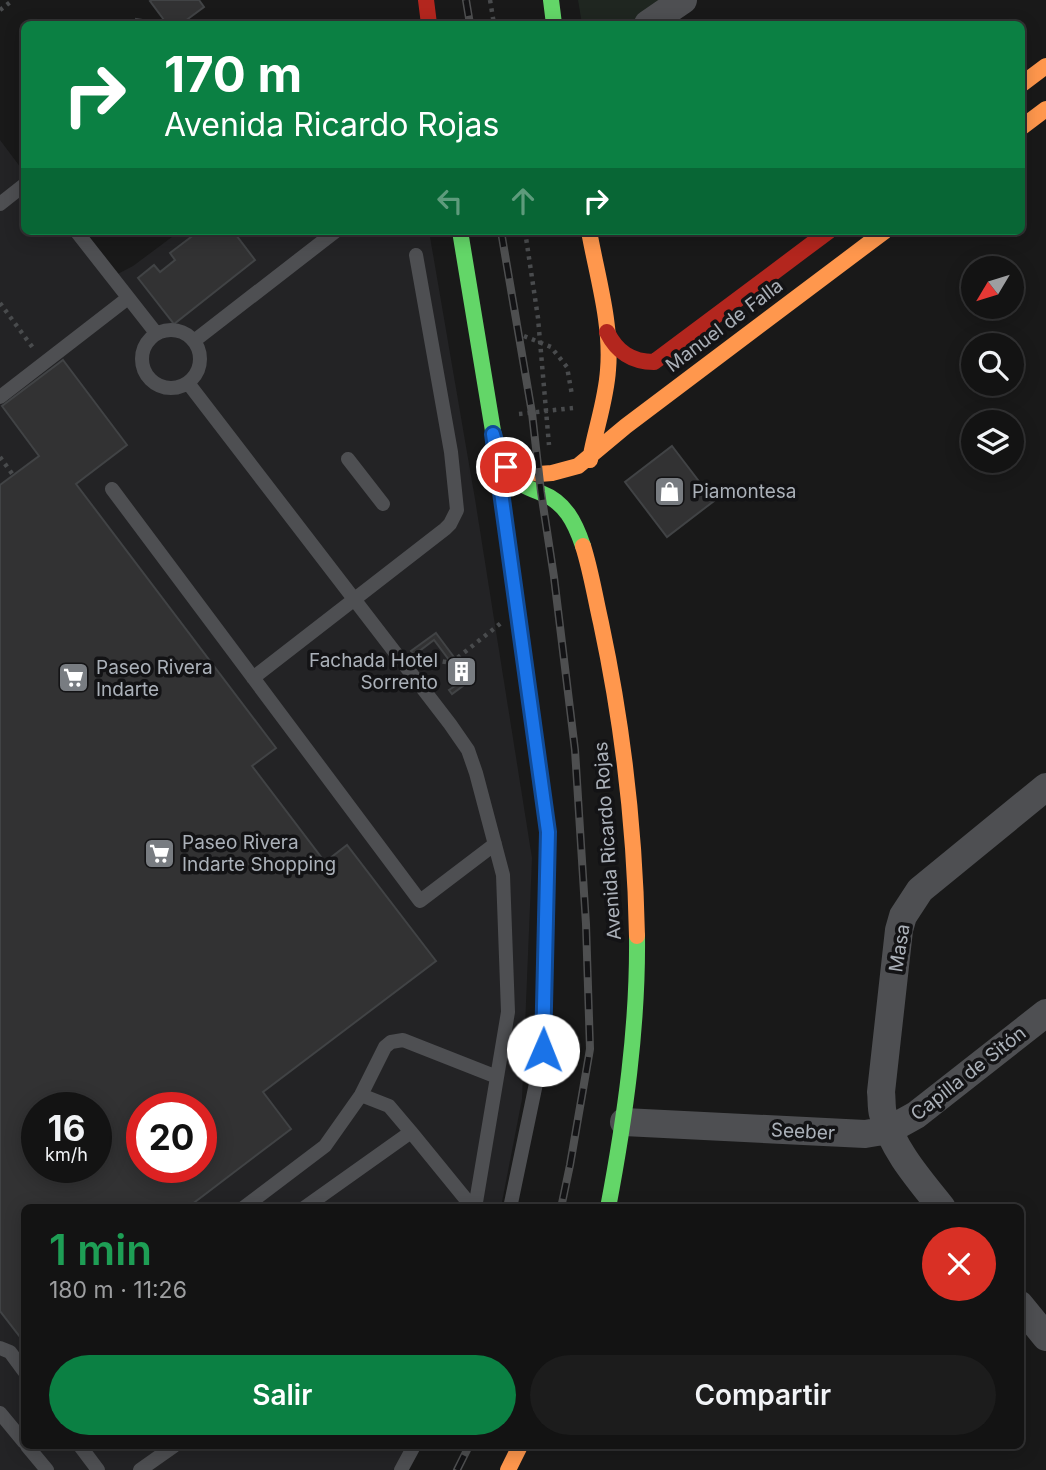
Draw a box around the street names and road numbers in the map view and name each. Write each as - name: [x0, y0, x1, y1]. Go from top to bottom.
- street label: Manuel de Falla: [661, 274, 787, 377]
- street label: Avenida Ricardo Rojas: [589, 741, 626, 941]
- street label: Masa: [884, 922, 915, 974]
- street label: Capilla de Sitón: [906, 1021, 1030, 1125]
- street label: Seeber: [770, 1118, 836, 1145]

